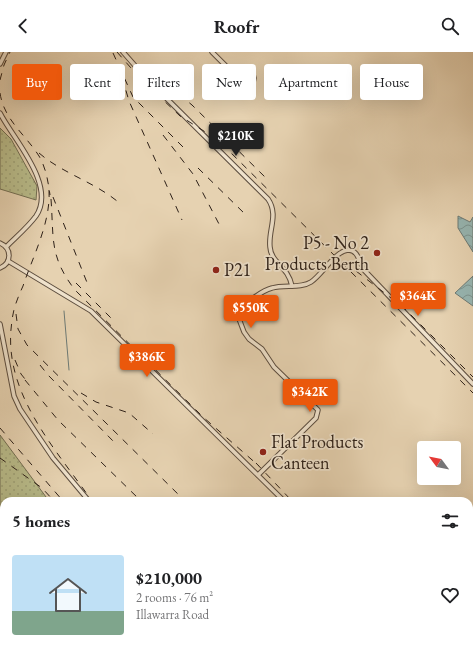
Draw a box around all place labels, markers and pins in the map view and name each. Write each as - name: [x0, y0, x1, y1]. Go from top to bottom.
- pin: $210K: [208, 123, 264, 157]
- place label: P5 - No 2 Products Berth: [265, 231, 369, 275]
- marker: P5 - No 2 Products Berth: [372, 248, 382, 258]
- place label: P21: [224, 258, 251, 281]
- marker: P21: [211, 265, 221, 275]
- pin: $364K: [390, 283, 446, 317]
- pin: $550K: [223, 295, 279, 329]
- pin: $386K: [119, 344, 175, 378]
- pin: $342K: [282, 379, 338, 413]
- place label: Flat Products Canteen: [271, 430, 363, 474]
- marker: Flat Products Canteen: [258, 447, 268, 457]

